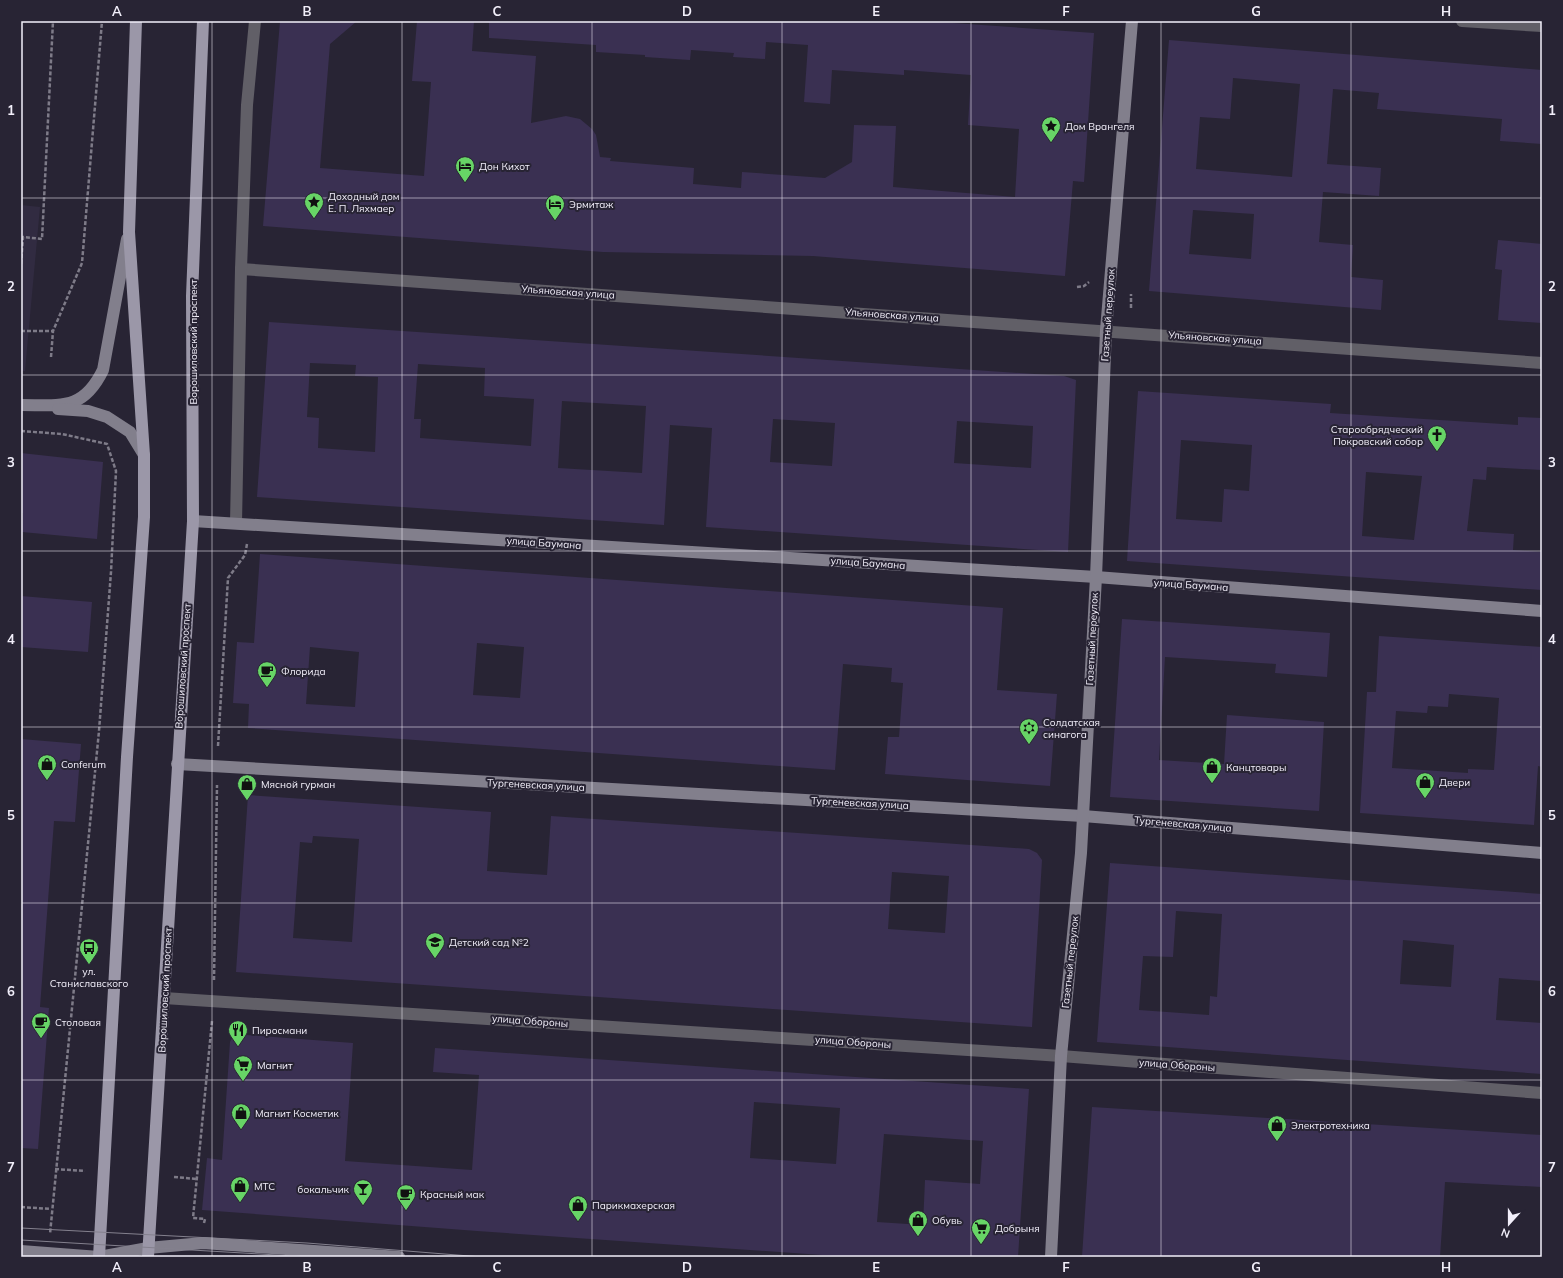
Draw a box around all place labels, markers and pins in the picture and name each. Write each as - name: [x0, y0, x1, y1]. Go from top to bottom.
- place icon: Дом Врангеля: [1040, 115, 1062, 143]
- place label: Дом Врангеля: [1065, 120, 1135, 133]
- hotel icon: Дон Кихот: [454, 155, 476, 183]
- place label: Дон Кихот: [479, 160, 530, 173]
- place label: Доходный дом Е. П. Ляхмаер: [328, 190, 400, 215]
- place icon: Доходный дом Е. П. Ляхмаер: [303, 191, 325, 219]
- hotel icon: Эрмитаж: [544, 193, 566, 221]
- place label: Эрмитаж: [569, 198, 614, 211]
- place label: Старообрядческий Покровский собор: [1331, 423, 1423, 448]
- church icon: Старообрядческий Покровский собор: [1426, 424, 1448, 452]
- cafe icon: Флорида: [256, 660, 278, 688]
- place label: Флорида: [281, 665, 326, 678]
- place label: Солдатская синагога: [1043, 716, 1100, 741]
- synagogue icon: Солдатская синагога: [1018, 717, 1040, 745]
- shop icon: Conferum: [36, 753, 58, 781]
- shop icon: Канцтовары: [1201, 756, 1223, 784]
- place label: Conferum: [61, 758, 106, 771]
- place label: Канцтовары: [1226, 761, 1286, 774]
- shop icon: Двери: [1414, 771, 1436, 799]
- shop icon: Мясной гурман: [236, 773, 258, 801]
- place label: Двери: [1439, 776, 1470, 789]
- place label: Мясной гурман: [261, 778, 335, 791]
- school or university icon: Детский сад №2: [424, 931, 446, 959]
- place label: Детский сад №2: [449, 936, 529, 949]
- bus stop icon: ул. Станиславского: [78, 937, 100, 965]
- place label: ул. Станиславского: [50, 965, 128, 990]
- cafe icon: Столовая: [30, 1011, 52, 1039]
- place label: Столовая: [55, 1016, 101, 1029]
- restaurant icon: Пиросмани: [227, 1019, 249, 1047]
- place label: Пиросмани: [252, 1024, 307, 1037]
- supermarket icon: Магнит: [232, 1054, 254, 1082]
- place label: Магнит: [257, 1059, 293, 1072]
- shop icon: Магнит Косметик: [230, 1102, 252, 1130]
- place label: Магнит Косметик: [255, 1107, 339, 1120]
- shop icon: Электротехника: [1266, 1114, 1288, 1142]
- place label: Электротехника: [1291, 1119, 1370, 1132]
- shop icon: МТС: [229, 1175, 251, 1203]
- bar icon: бокальчик: [352, 1178, 374, 1206]
- place label: МТС: [254, 1180, 275, 1193]
- place label: бокальчик: [298, 1183, 350, 1196]
- cafe icon: Красный мак: [395, 1183, 417, 1211]
- place label: Красный мак: [420, 1188, 485, 1201]
- shop icon: Парикмахерская: [567, 1194, 589, 1222]
- place label: Парикмахерская: [592, 1199, 675, 1212]
- shop icon: Обувь: [907, 1209, 929, 1237]
- place label: Обувь: [932, 1214, 962, 1227]
- supermarket icon: Добрыня: [970, 1217, 992, 1245]
- place label: Добрыня: [995, 1222, 1040, 1235]

